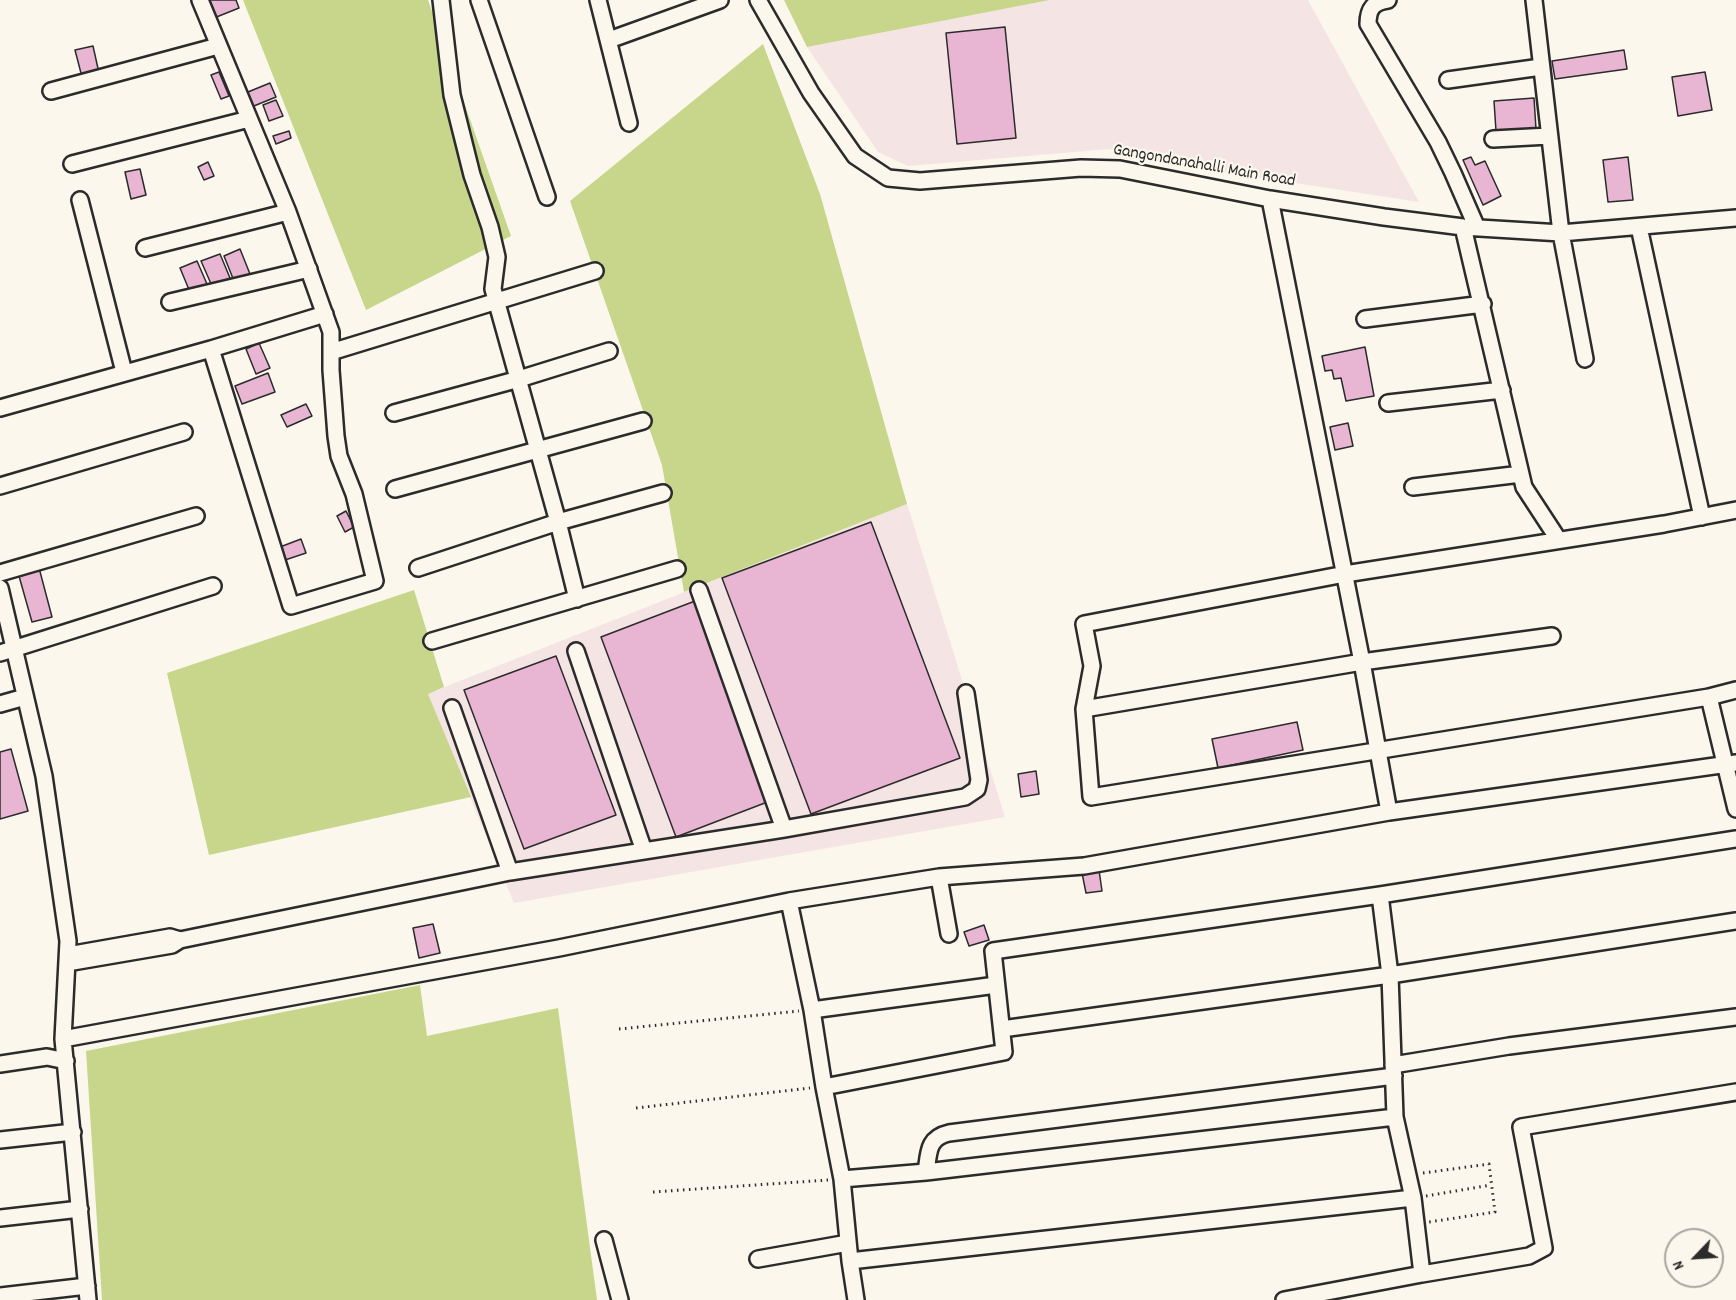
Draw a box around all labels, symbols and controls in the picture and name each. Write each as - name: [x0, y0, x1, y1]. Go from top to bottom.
- street label: Gangondanahalli Main Road: [1111, 140, 1297, 194]
- north arrow: [1664, 1228, 1724, 1288]
- text: N: [1667, 1257, 1691, 1273]

